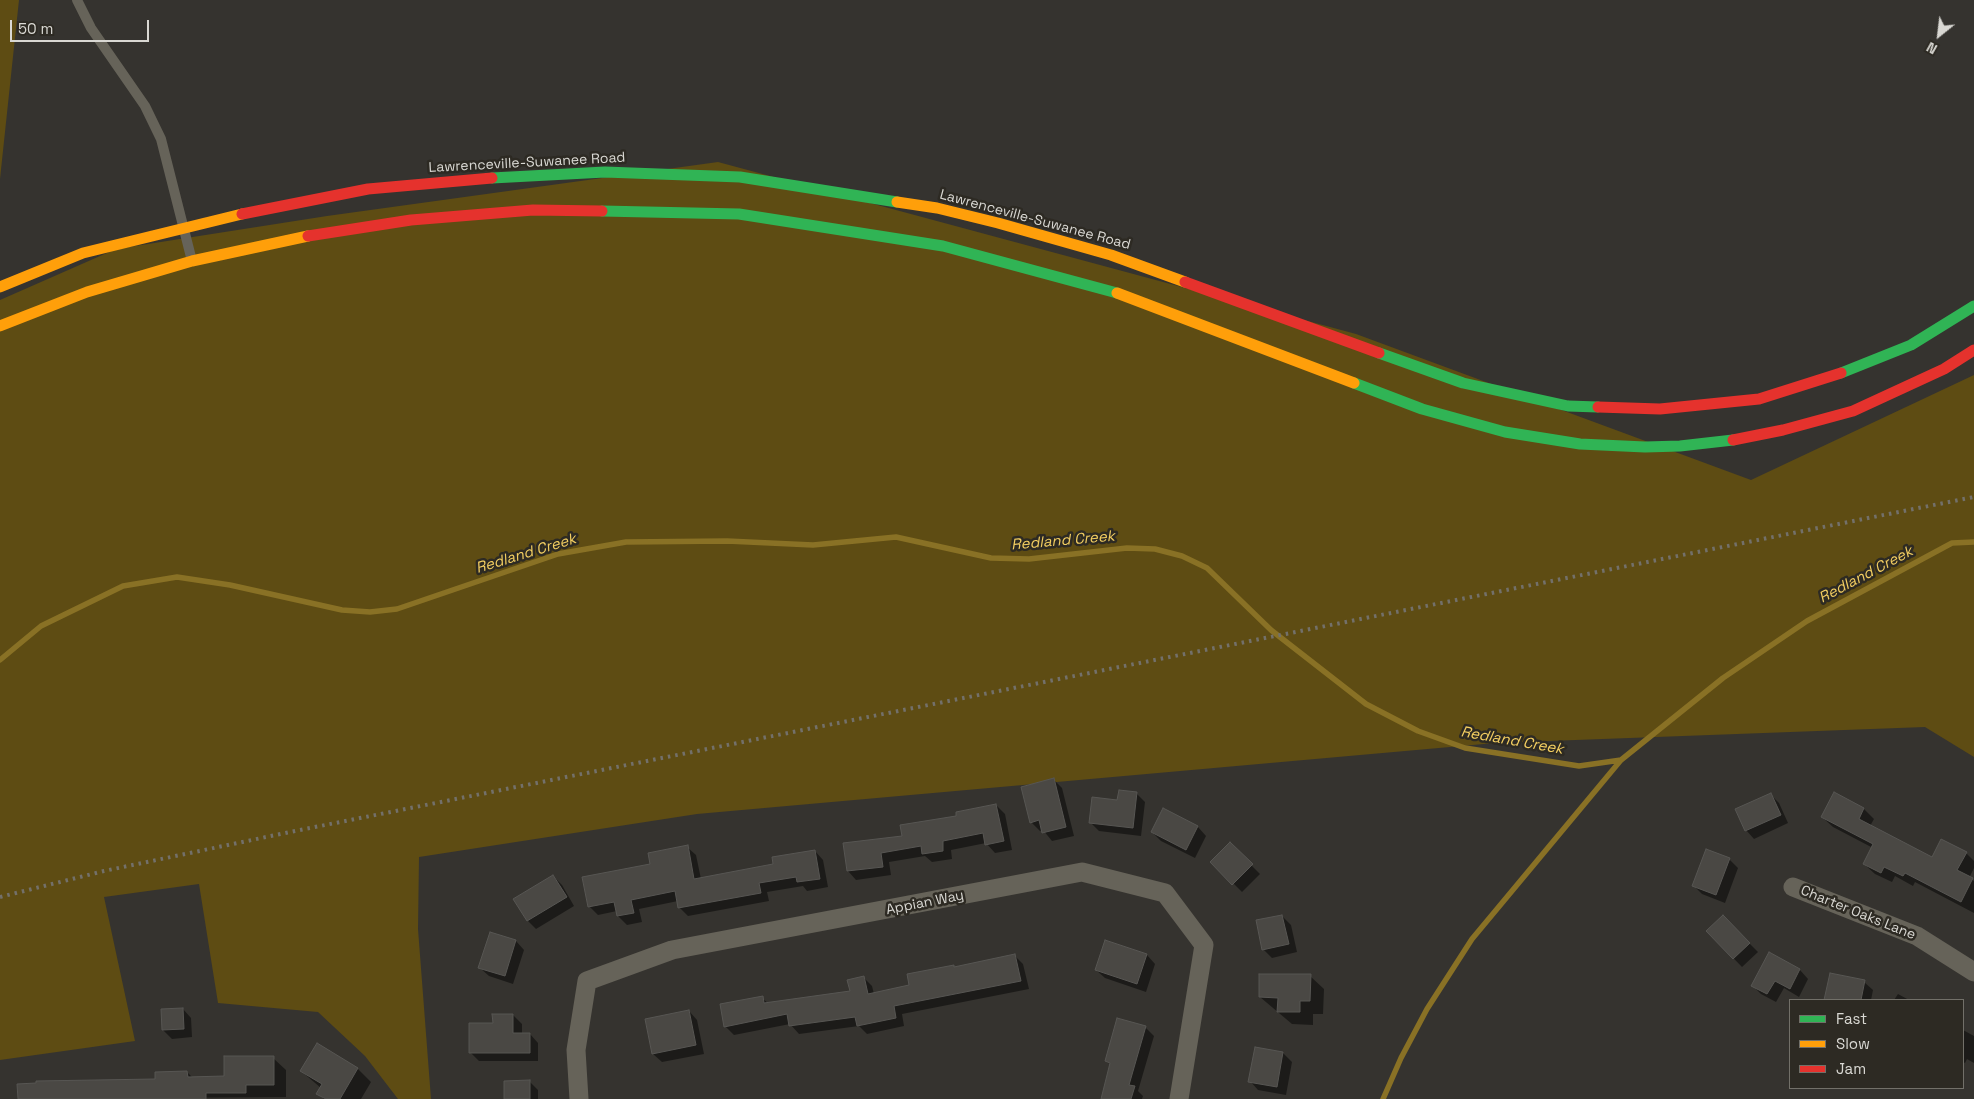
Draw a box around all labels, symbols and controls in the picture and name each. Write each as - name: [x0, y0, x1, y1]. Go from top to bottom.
- scale bar: [12, 10, 151, 42]
- north arrow: [1914, 10, 1964, 60]
- text: 50 m: [18, 19, 53, 38]
- text: N: [1923, 38, 1940, 58]
- street label: Lawrenceville-Suwanee Road: [428, 149, 626, 177]
- street label: Lawrenceville-Suwanee Road: [938, 186, 1132, 254]
- water label: Redland Creek: [1010, 528, 1116, 554]
- water label: Redland Creek: [474, 530, 578, 578]
- water label: Redland Creek: [1816, 543, 1916, 607]
- water label: Redland Creek: [1459, 723, 1565, 759]
- street label: Charter Oaks Lane: [1798, 882, 1918, 944]
- street label: Appian Way: [885, 887, 965, 919]
- legend: [1789, 999, 1964, 1089]
- text: Fast: [1836, 1009, 1867, 1028]
- text: Slow: [1836, 1034, 1870, 1053]
- text: Jam: [1836, 1059, 1866, 1078]

